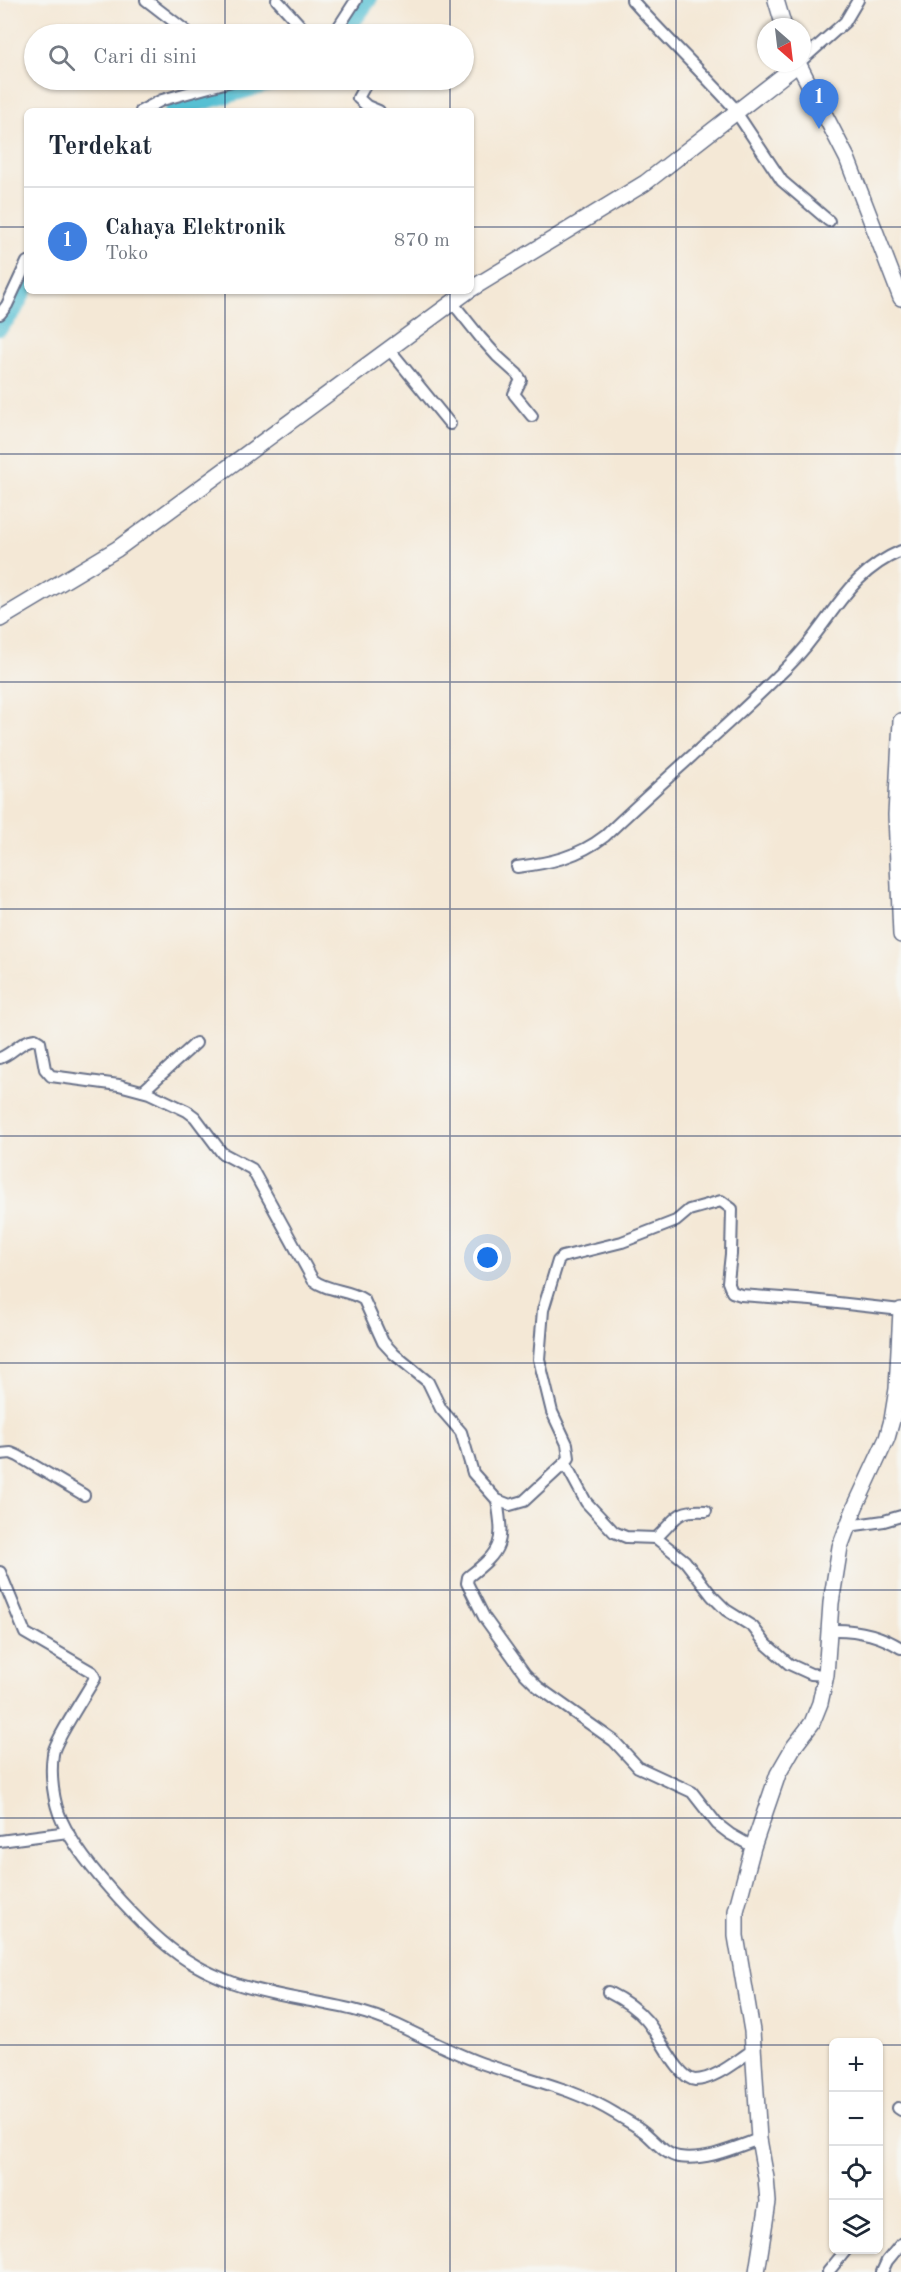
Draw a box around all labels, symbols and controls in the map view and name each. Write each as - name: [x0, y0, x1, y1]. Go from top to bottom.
- north arrow: [757, 18, 811, 72]
- search box: [24, 24, 474, 90]
- icon: search: [45, 41, 78, 74]
- text: Cari di sini: [93, 46, 197, 68]
- pin: 1: [800, 80, 838, 129]
- text: Terdekat: [48, 134, 152, 160]
- text: Cahaya Elektronik: [105, 217, 286, 239]
- text: 1: [62, 231, 73, 251]
- text: 870 m: [394, 231, 450, 251]
- text: Toko: [105, 244, 148, 264]
- your location: [473, 1243, 502, 1272]
- map controls: [829, 2038, 883, 2254]
- button: +: [829, 2038, 883, 2092]
- button: −: [829, 2092, 883, 2146]
- button: locate: [829, 2146, 883, 2200]
- button: layers: [829, 2200, 883, 2254]

